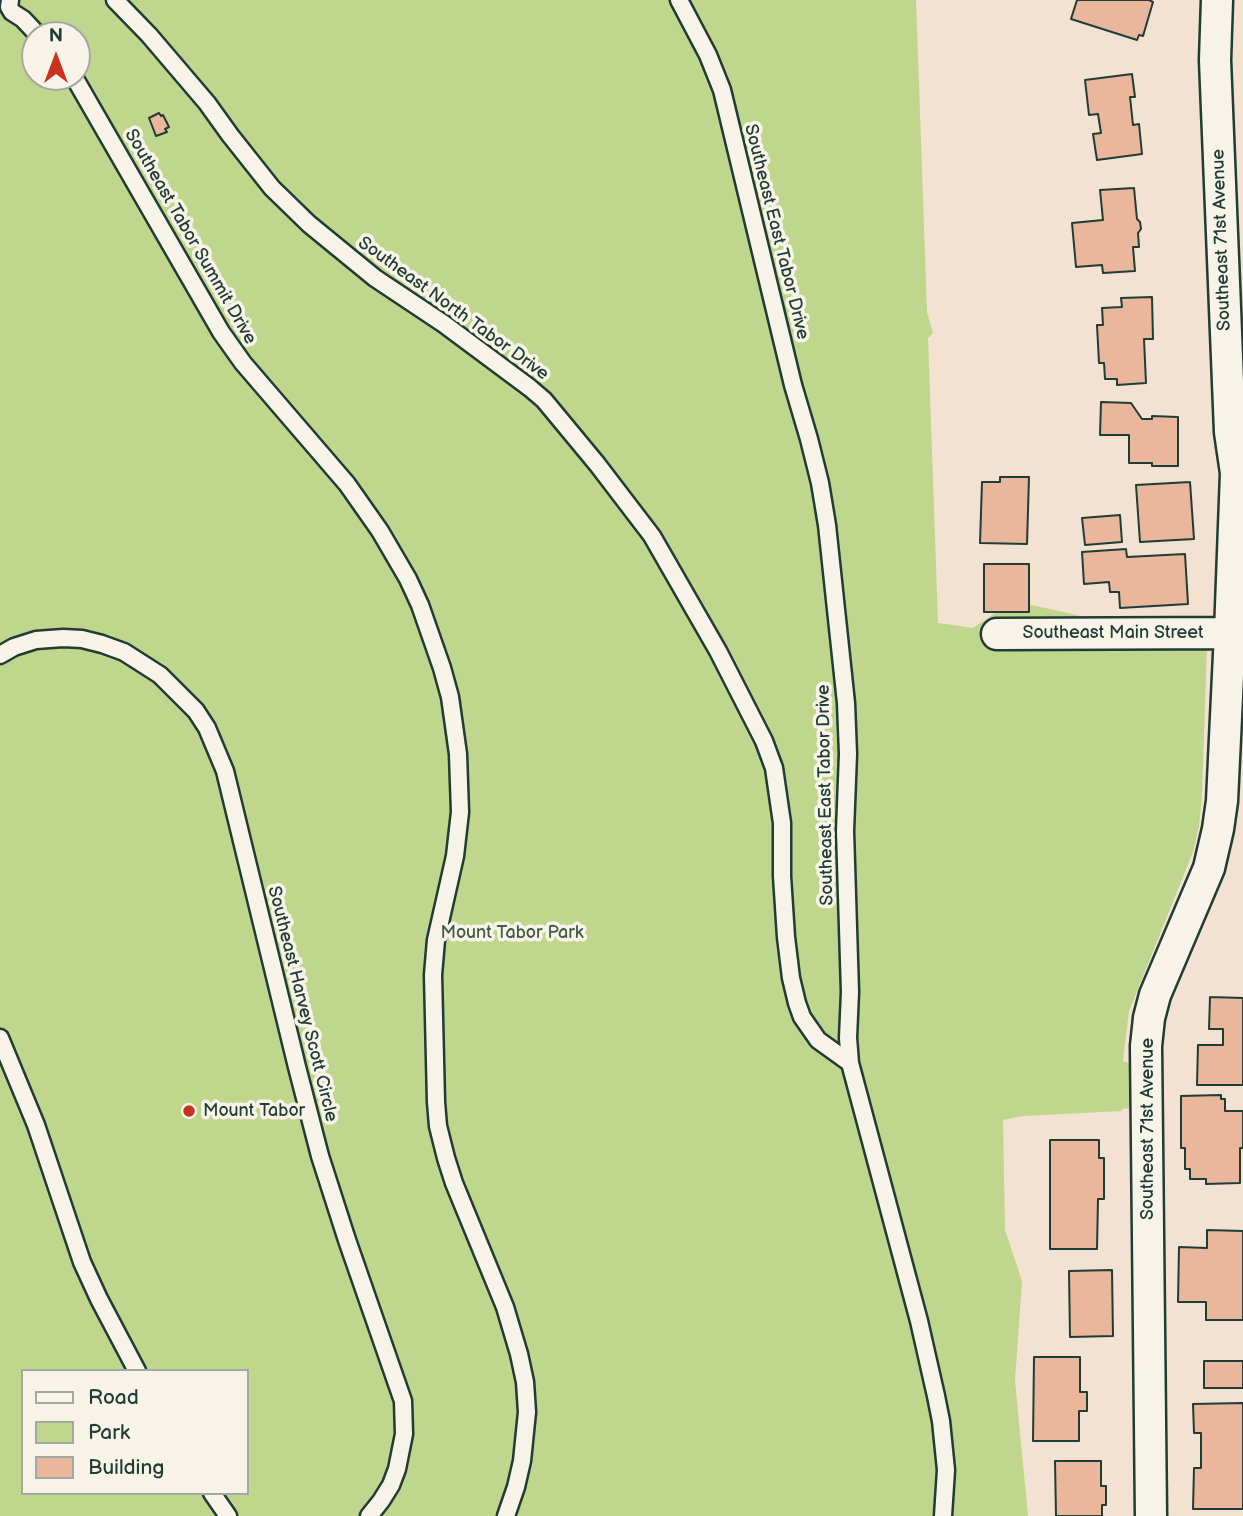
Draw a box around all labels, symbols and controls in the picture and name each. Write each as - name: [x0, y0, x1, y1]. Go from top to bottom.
- north arrow: [21, 21, 91, 91]
- text: N: [49, 25, 63, 48]
- street label: Southeast East Tabor Drive: [739, 122, 813, 342]
- street label: Southeast Tabor Summit Drive: [119, 125, 261, 349]
- street label: Southeast 71st Avenue: [1208, 149, 1236, 331]
- street label: Southeast North Tabor Drive: [353, 233, 553, 385]
- street label: Southeast Main Street: [1023, 622, 1203, 644]
- street label: Southeast East Tabor Drive: [813, 684, 839, 906]
- street label: Southeast Harvey Scott Circle: [262, 884, 342, 1124]
- park label: Mount Tabor Park: [440, 922, 584, 944]
- street label: Southeast 71st Avenue: [1137, 1038, 1159, 1220]
- place label: Mount Tabor: [203, 1100, 305, 1122]
- marker: Mount Tabor: [181, 1103, 197, 1119]
- legend: [21, 1369, 248, 1495]
- text: Road: [88, 1385, 139, 1410]
- text: Park: [88, 1420, 130, 1445]
- text: Building: [88, 1455, 164, 1480]

